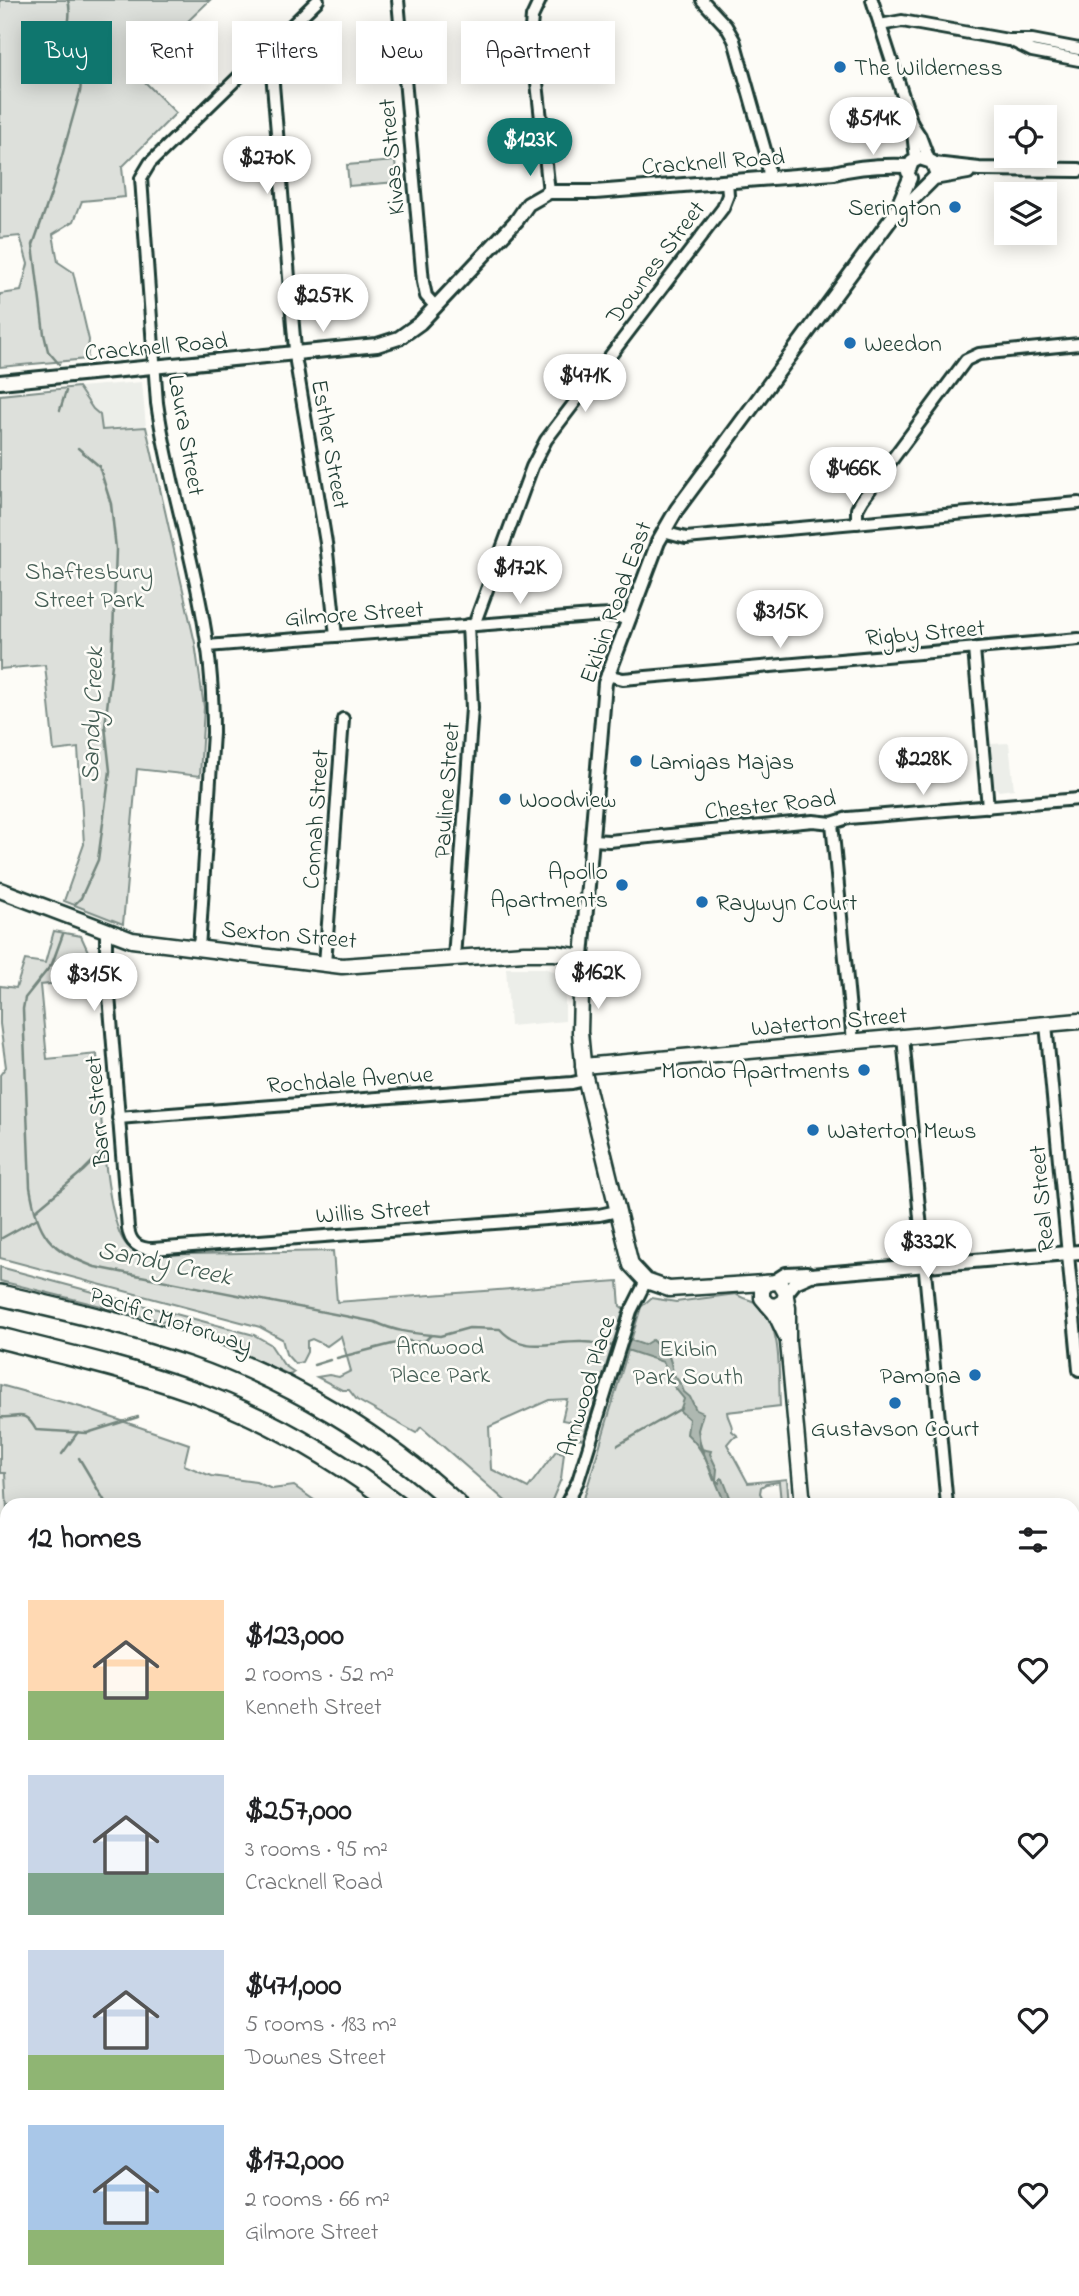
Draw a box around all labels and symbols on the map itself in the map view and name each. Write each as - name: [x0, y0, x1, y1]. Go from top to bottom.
- place label: The Wilderness: [854, 52, 1003, 87]
- marker: The Wilderness: [832, 59, 848, 75]
- street label: Kivas Street: [371, 97, 416, 217]
- pin: $514K: [824, 97, 922, 157]
- pin: $123K: [481, 118, 579, 178]
- pin: $270K: [218, 136, 316, 196]
- street label: Cracknell Road: [640, 141, 787, 186]
- place label: Serington: [848, 192, 941, 227]
- street label: Downes Street: [598, 194, 715, 334]
- marker: Serington: [947, 199, 963, 215]
- pin: $257K: [274, 274, 372, 334]
- street label: Cracknell Road: [83, 325, 230, 372]
- place label: Weedon: [864, 328, 942, 363]
- marker: Weedon: [842, 335, 858, 351]
- pin: $471K: [536, 354, 634, 414]
- street label: Laura Street: [157, 372, 212, 499]
- street label: Esther Street: [300, 377, 357, 512]
- pin: $466K: [804, 448, 902, 507]
- street label: Ekibin Road East: [572, 517, 663, 689]
- pin: $172K: [471, 546, 569, 606]
- park label: Shaftesbury Street Park: [25, 556, 153, 619]
- pin: $315K: [731, 590, 829, 650]
- street label: Gilmore Street: [284, 593, 425, 638]
- street label: Rigby Street: [864, 612, 987, 658]
- water label: Sandy Creek: [73, 645, 115, 784]
- street label: Pauline Street: [426, 721, 471, 859]
- pin: $228K: [874, 738, 972, 797]
- place label: Lamigas Majas: [650, 746, 794, 781]
- street label: Connah Street: [295, 748, 340, 890]
- marker: Lamigas Majas: [628, 753, 644, 769]
- street label: Chester Road: [703, 782, 838, 831]
- place label: Woodview: [519, 784, 616, 819]
- marker: Woodview: [497, 791, 513, 807]
- place label: Apollo Apartments: [490, 856, 608, 919]
- marker: Apollo Apartments: [614, 877, 630, 893]
- place label: Raywyn Court: [716, 887, 857, 923]
- marker: Raywyn Court: [694, 894, 710, 910]
- street label: Sexton Street: [220, 913, 358, 960]
- pin: $162K: [549, 951, 647, 1011]
- pin: $315K: [45, 954, 143, 1013]
- street label: Waterton Street: [750, 999, 909, 1048]
- street label: Barr Street: [77, 1054, 122, 1168]
- place label: Mondo Apartments: [661, 1055, 850, 1090]
- street label: Rochdale Avenue: [266, 1058, 435, 1105]
- marker: Mondo Apartments: [856, 1062, 872, 1078]
- place label: Waterton Mews: [827, 1115, 976, 1150]
- marker: Waterton Mews: [805, 1122, 821, 1138]
- street label: Real Street: [1021, 1144, 1066, 1254]
- street label: Willis Street: [314, 1192, 432, 1235]
- pin: $332K: [879, 1220, 977, 1280]
- water label: Sandy Creek: [94, 1232, 236, 1298]
- street label: Pacific Motorway: [84, 1279, 256, 1365]
- street label: Arnwood Place: [550, 1312, 626, 1461]
- park label: Arnwood Place Park: [390, 1331, 491, 1394]
- park label: Ekibin Park South: [633, 1333, 743, 1396]
- place label: Pamona: [880, 1360, 961, 1395]
- marker: Pamona: [967, 1367, 983, 1383]
- marker: Gustavson Court: [887, 1395, 903, 1411]
- place label: Gustavson Court: [811, 1413, 979, 1448]

